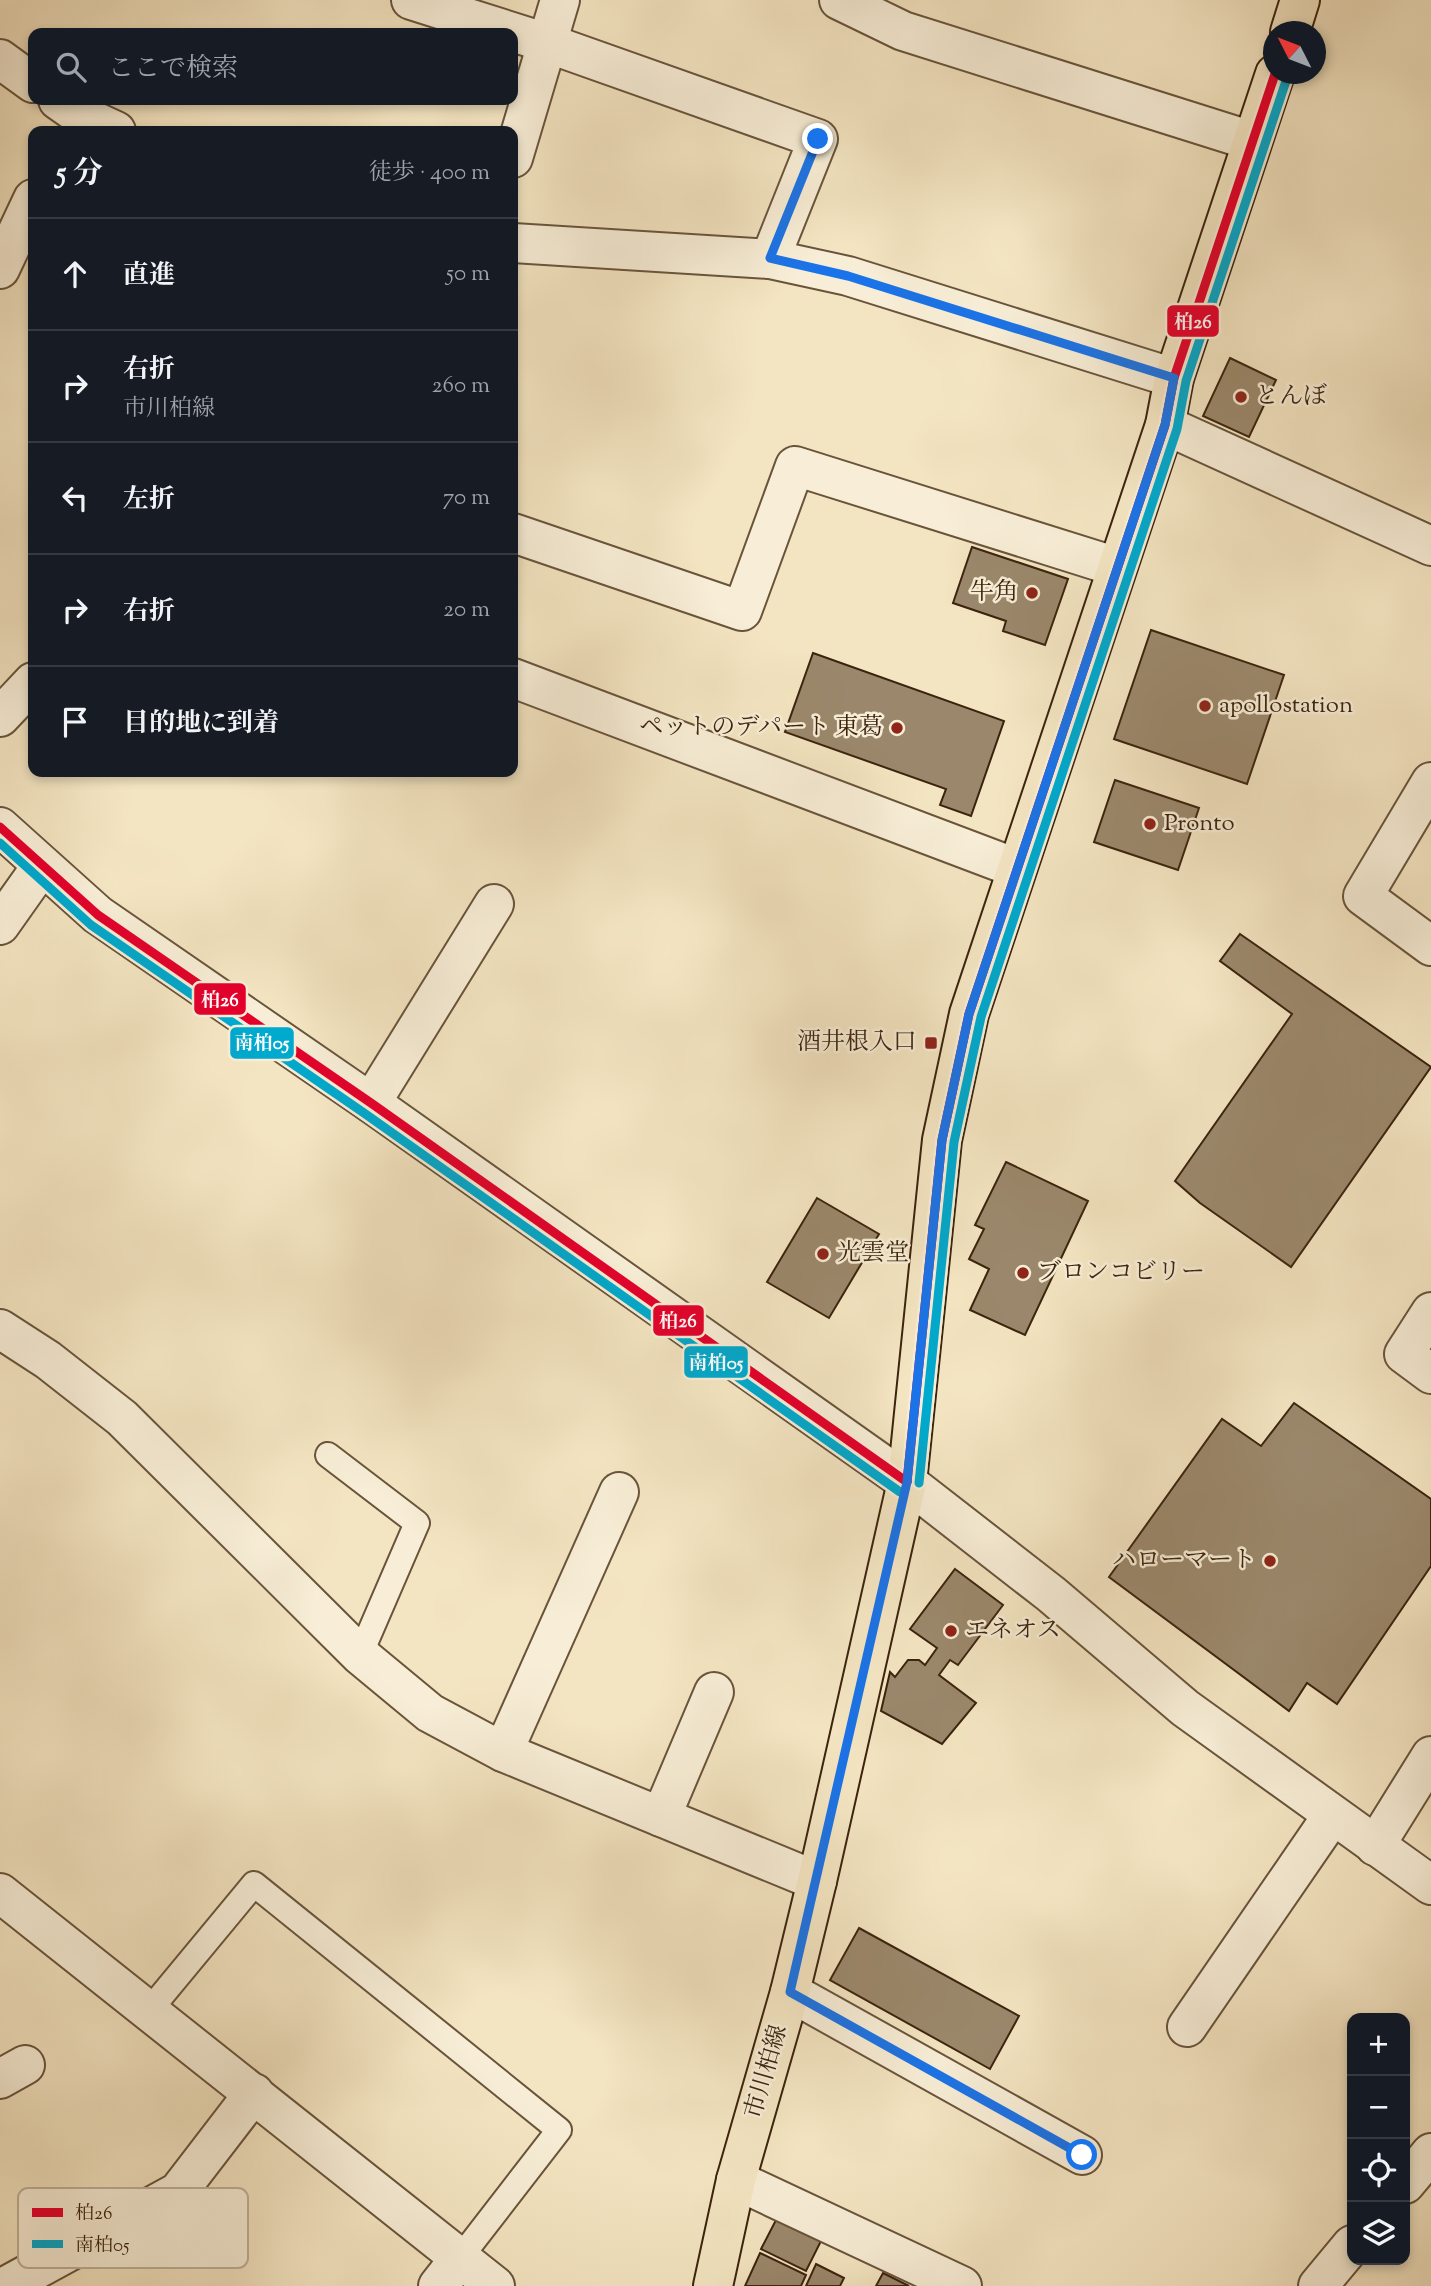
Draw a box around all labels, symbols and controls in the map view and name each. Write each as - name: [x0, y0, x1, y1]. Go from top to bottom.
- north arrow: [1263, 21, 1326, 84]
- search box: [28, 28, 518, 105]
- icon: search: [52, 48, 90, 86]
- text: ここで検索: [108, 51, 238, 88]
- route end: [802, 123, 833, 154]
- text: 5 分: [56, 153, 103, 196]
- text: 徒歩 · 400 m: [369, 157, 490, 190]
- icon: ahead: [56, 255, 94, 293]
- text: 直進: [123, 258, 175, 295]
- text: 50 m: [446, 258, 490, 291]
- line badge: 柏26: [1166, 304, 1220, 338]
- text: 柏26: [1174, 310, 1212, 337]
- text: 右折: [123, 352, 175, 389]
- icon: right: [56, 367, 94, 405]
- text: 260 m: [432, 370, 490, 403]
- place label: とんぼ: [1255, 380, 1327, 414]
- marker: とんぼ: [1233, 389, 1249, 405]
- text: 市川柏線: [123, 393, 215, 426]
- icon: left: [56, 479, 94, 517]
- text: 左折: [123, 482, 175, 519]
- text: 70 m: [443, 482, 490, 515]
- place label: 牛角: [970, 576, 1018, 610]
- marker: 牛角: [1024, 585, 1040, 601]
- icon: right: [56, 591, 94, 629]
- text: 右折: [123, 594, 175, 631]
- text: 20 m: [443, 594, 490, 627]
- place label: apollostation: [1219, 689, 1353, 723]
- marker: apollostation: [1197, 698, 1213, 714]
- icon: arrive: [56, 703, 94, 741]
- text: 目的地に到着: [123, 706, 279, 743]
- place label: ペットのデパート 東葛: [639, 711, 883, 745]
- marker: ペットのデパート 東葛: [889, 720, 905, 736]
- place label: Pronto: [1164, 807, 1235, 841]
- marker: Pronto: [1142, 816, 1158, 832]
- line badge: 柏26: [193, 982, 247, 1016]
- text: 柏26: [201, 988, 239, 1015]
- line badge: 南柏05: [229, 1026, 295, 1060]
- place label: 酒井根入口: [797, 1026, 917, 1060]
- text: 南柏05: [235, 1031, 290, 1058]
- marker: 酒井根入口: [923, 1035, 939, 1051]
- place label: 光雲堂: [837, 1237, 909, 1271]
- marker: 光雲堂: [815, 1246, 831, 1262]
- place label: ブロンコビリー: [1037, 1256, 1205, 1290]
- marker: ブロンコビリー: [1015, 1265, 1031, 1281]
- line badge: 柏26: [652, 1304, 705, 1337]
- text: 柏26: [659, 1309, 697, 1336]
- line badge: 南柏05: [683, 1345, 749, 1379]
- text: 南柏05: [689, 1351, 744, 1378]
- place label: ハローマート: [1112, 1544, 1256, 1578]
- marker: ハローマート: [1262, 1553, 1278, 1569]
- place label: エネオス: [965, 1614, 1061, 1648]
- marker: エネオス: [943, 1623, 959, 1639]
- map controls: [1347, 2013, 1410, 2265]
- button: +: [1347, 2013, 1410, 2076]
- street label: 市川柏線: [737, 2021, 797, 2123]
- button: −: [1347, 2076, 1410, 2139]
- route start: [1066, 2139, 1097, 2170]
- button: locate: [1347, 2139, 1410, 2202]
- legend: [18, 2188, 248, 2268]
- text: 柏26: [75, 2201, 112, 2228]
- button: layers: [1347, 2202, 1410, 2265]
- text: 南柏05: [75, 2233, 130, 2260]

